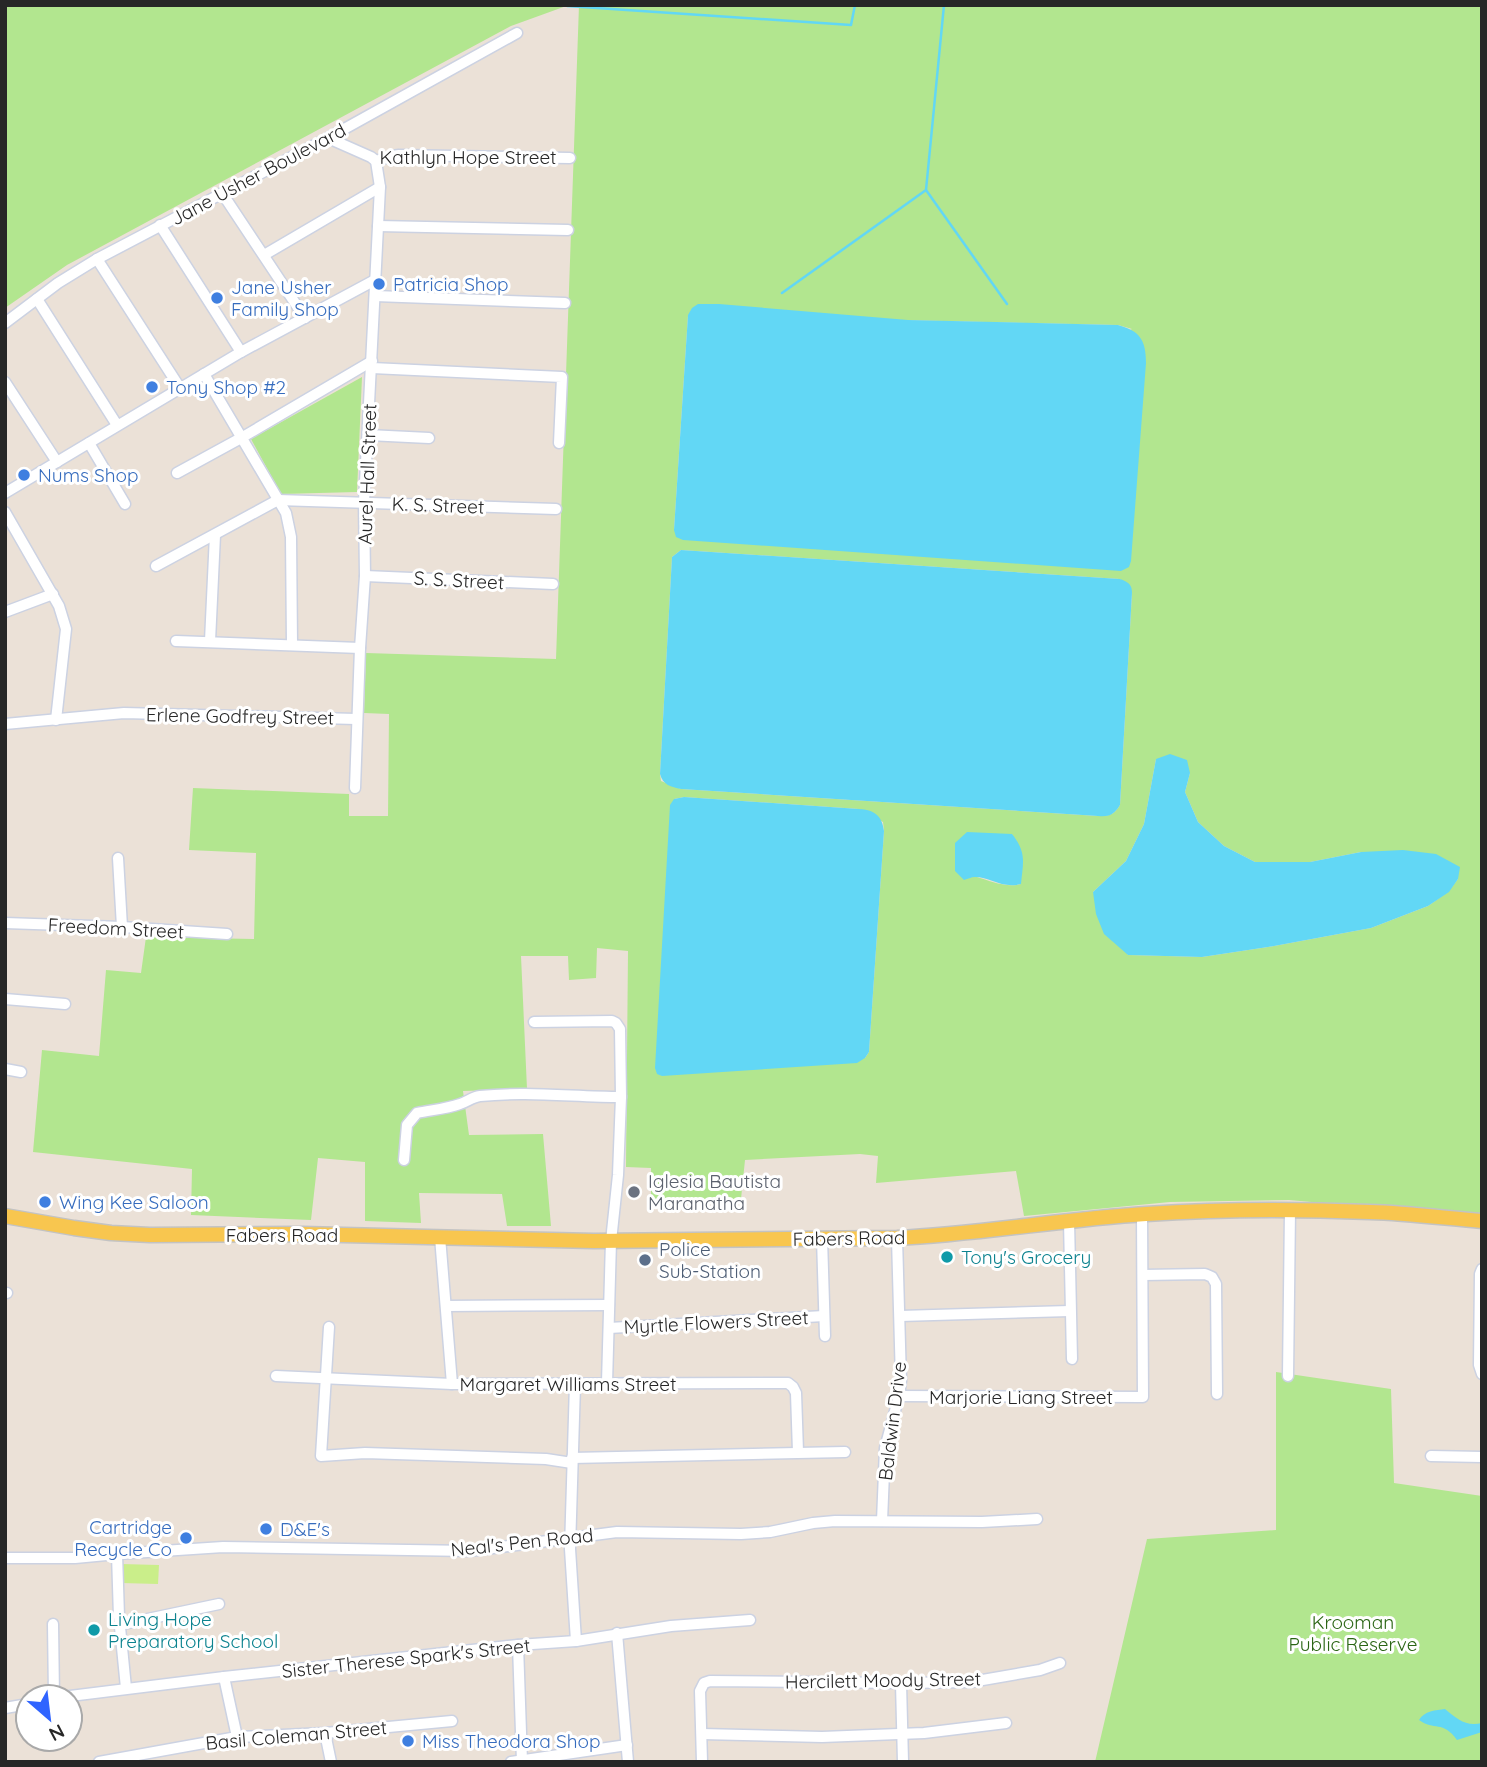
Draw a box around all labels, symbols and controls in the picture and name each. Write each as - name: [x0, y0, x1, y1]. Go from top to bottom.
- street label: Jane Usher Boulevard: [166, 118, 350, 230]
- street label: Kathlyn Hope Street: [379, 145, 557, 169]
- place label: Patricia Shop: [393, 272, 509, 296]
- place label: Jane Usher Family Shop: [231, 275, 339, 321]
- marker: Patricia Shop: [371, 276, 387, 292]
- marker: Jane Usher Family Shop: [209, 290, 225, 306]
- place label: Tony Shop #2: [166, 375, 286, 399]
- marker: Tony Shop #2: [144, 379, 160, 395]
- street label: Aurel Hall Street: [353, 403, 381, 545]
- place label: Nums Shop: [38, 463, 139, 487]
- marker: Nums Shop: [16, 467, 32, 483]
- street label: K. S. Street: [391, 491, 485, 519]
- street label: S. S. Street: [413, 566, 505, 594]
- street label: Erlene Godfrey Street: [146, 702, 334, 730]
- street label: Freedom Street: [47, 912, 185, 944]
- place label: Iglesia Bautista Maranatha: [648, 1169, 781, 1215]
- marker: Iglesia Bautista Maranatha: [626, 1184, 642, 1200]
- place label: Wing Kee Saloon: [59, 1190, 209, 1214]
- marker: Wing Kee Saloon: [37, 1194, 53, 1210]
- street label: Fabers Road: [226, 1223, 338, 1247]
- street label: Fabers Road: [792, 1225, 906, 1251]
- place label: Police Sub-Station: [659, 1237, 761, 1283]
- place label: Tony's Grocery: [961, 1245, 1091, 1269]
- marker: Tony's Grocery: [939, 1249, 955, 1265]
- marker: Police Sub-Station: [637, 1252, 653, 1268]
- street label: Myrtle Flowers Street: [623, 1305, 809, 1339]
- street label: Baldwin Drive: [873, 1360, 911, 1482]
- street label: Margaret Williams Street: [460, 1372, 676, 1396]
- street label: Marjorie Liang Street: [929, 1385, 1113, 1409]
- place label: Cartridge Recycle Co: [74, 1515, 172, 1561]
- place label: D&E's: [280, 1517, 330, 1541]
- marker: D&E's: [258, 1521, 274, 1537]
- street label: Neal's Pen Road: [449, 1523, 595, 1561]
- marker: Cartridge Recycle Co: [178, 1530, 194, 1546]
- place label: Living Hope Preparatory School: [108, 1607, 278, 1653]
- park label: Krooman Public Reserve: [1289, 1610, 1418, 1656]
- marker: Living Hope Preparatory School: [86, 1622, 102, 1638]
- street label: Sister Therese Spark's Street: [281, 1633, 531, 1683]
- street label: Hercilett Moody Street: [785, 1666, 981, 1694]
- north arrow: [14, 1683, 84, 1753]
- street label: Basil Coleman Street: [204, 1715, 388, 1755]
- text: N: [45, 1719, 69, 1747]
- place label: Miss Theodora Shop: [422, 1729, 601, 1753]
- marker: Miss Theodora Shop: [400, 1733, 416, 1749]

